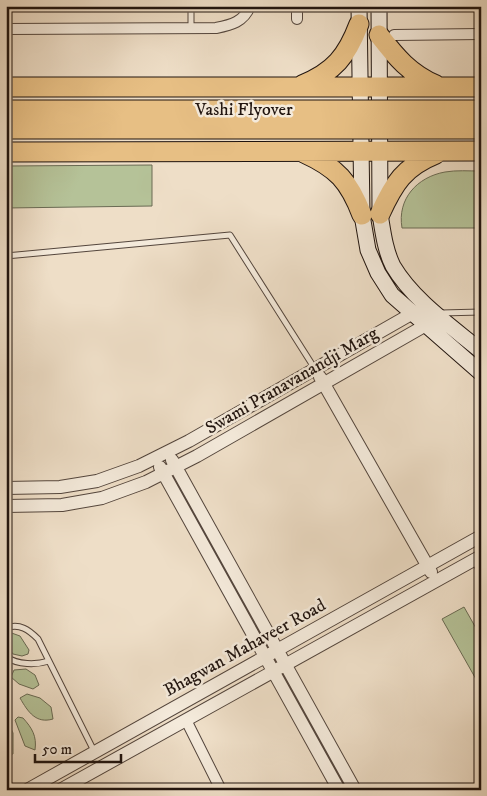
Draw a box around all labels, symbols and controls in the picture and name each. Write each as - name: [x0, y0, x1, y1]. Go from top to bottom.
- street label: Vashi Flyover: [194, 99, 293, 121]
- street label: Swami Pranavanandji Marg: [202, 322, 382, 439]
- street label: Bhagwan Mahaveer Road: [160, 594, 330, 702]
- scale bar: [35, 731, 121, 763]
- text: 50 m: [42, 740, 72, 759]

